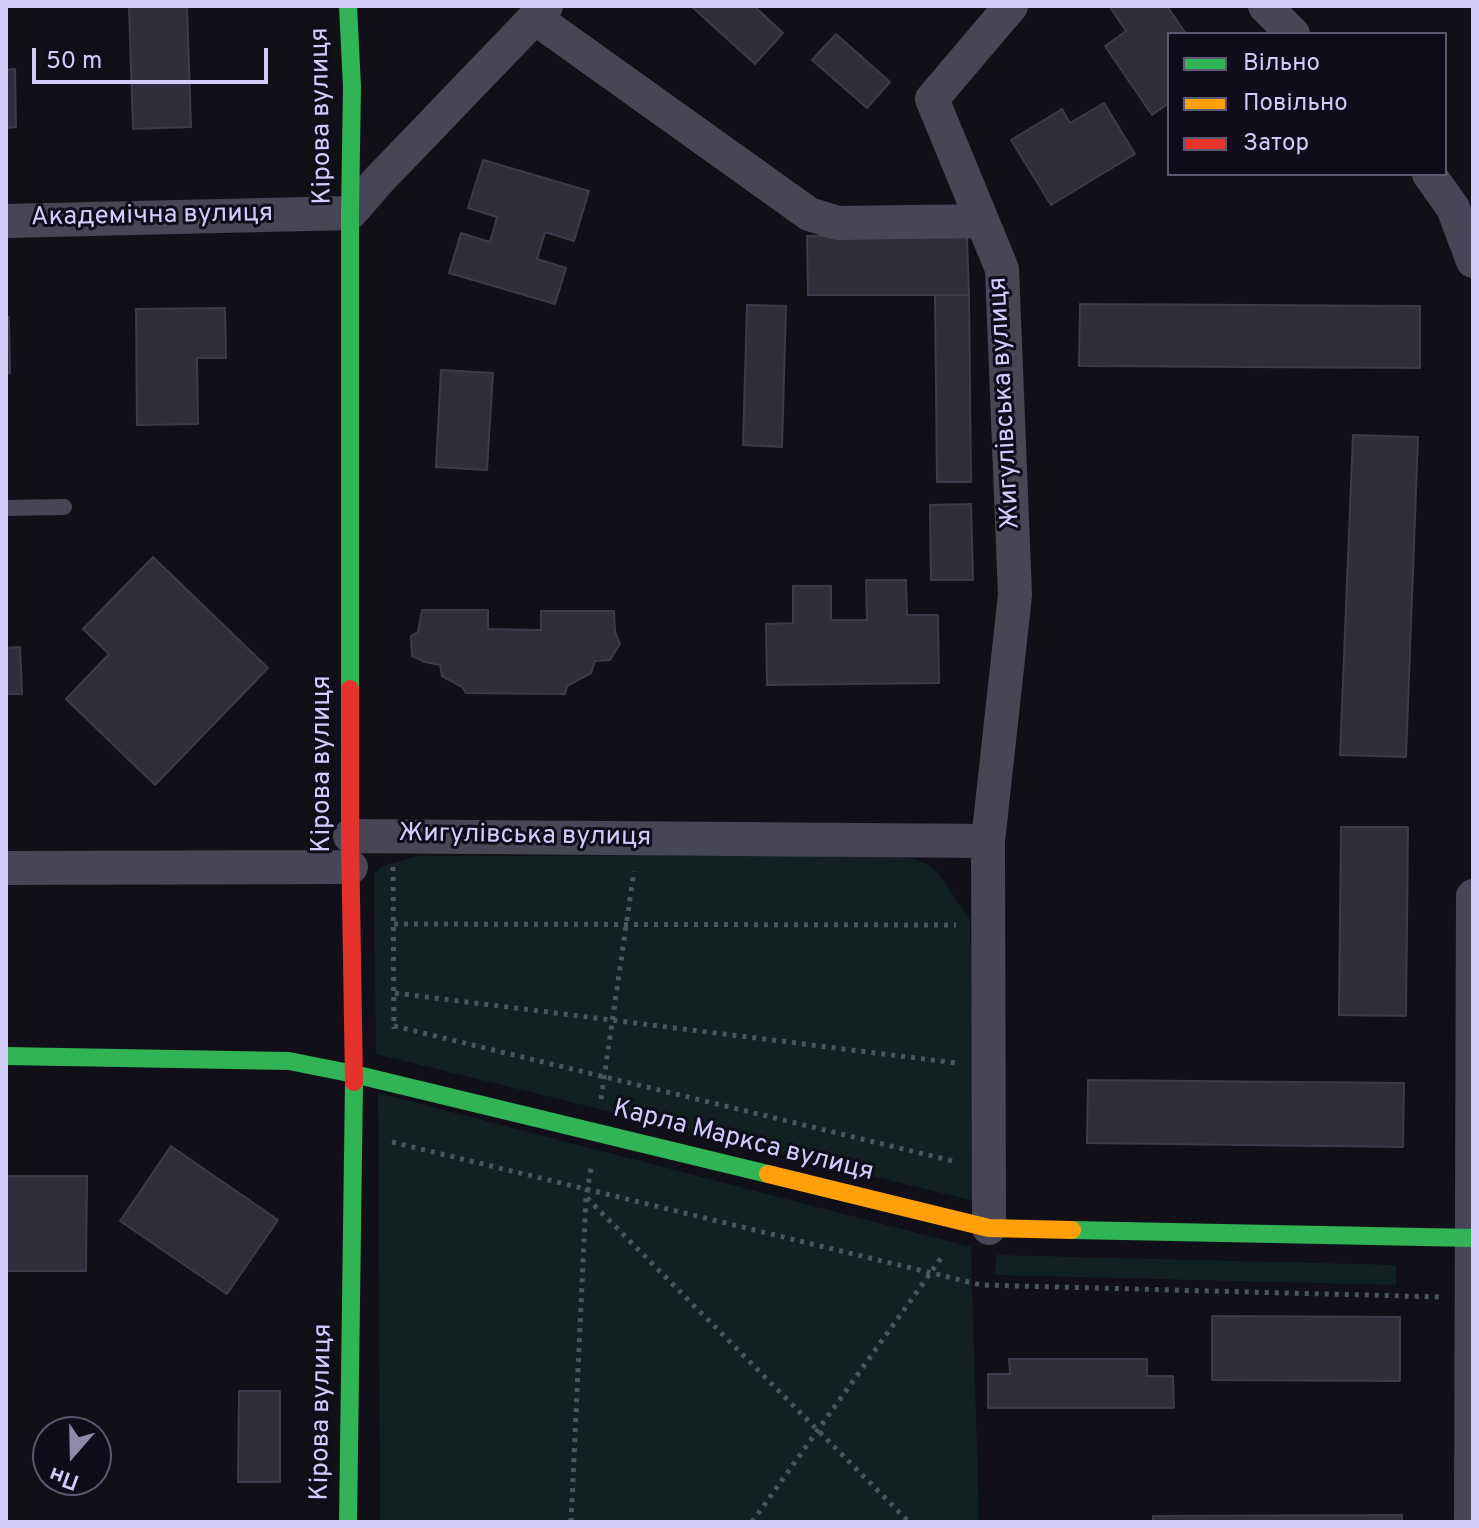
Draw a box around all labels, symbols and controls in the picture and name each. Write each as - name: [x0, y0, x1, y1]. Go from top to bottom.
- street label: Кірова вулиця: [306, 27, 340, 205]
- scale bar: [36, 32, 272, 82]
- legend: [1167, 32, 1447, 176]
- text: 50 m: [46, 47, 102, 77]
- text: Вільно: [1243, 49, 1320, 79]
- text: Повільно: [1243, 89, 1348, 119]
- text: Затор: [1243, 129, 1309, 159]
- street label: Академічна вулиця: [31, 199, 273, 235]
- street label: Жигулівська вулиця: [984, 276, 1028, 530]
- street label: Кірова вулиця: [308, 675, 340, 853]
- street label: Жигулівська вулиця: [398, 819, 652, 855]
- street label: Карла Маркса вулиця: [609, 1095, 877, 1189]
- street label: Кірова вулиця: [306, 1323, 340, 1501]
- north arrow: [32, 1416, 112, 1496]
- text: Пн: [46, 1459, 83, 1495]

